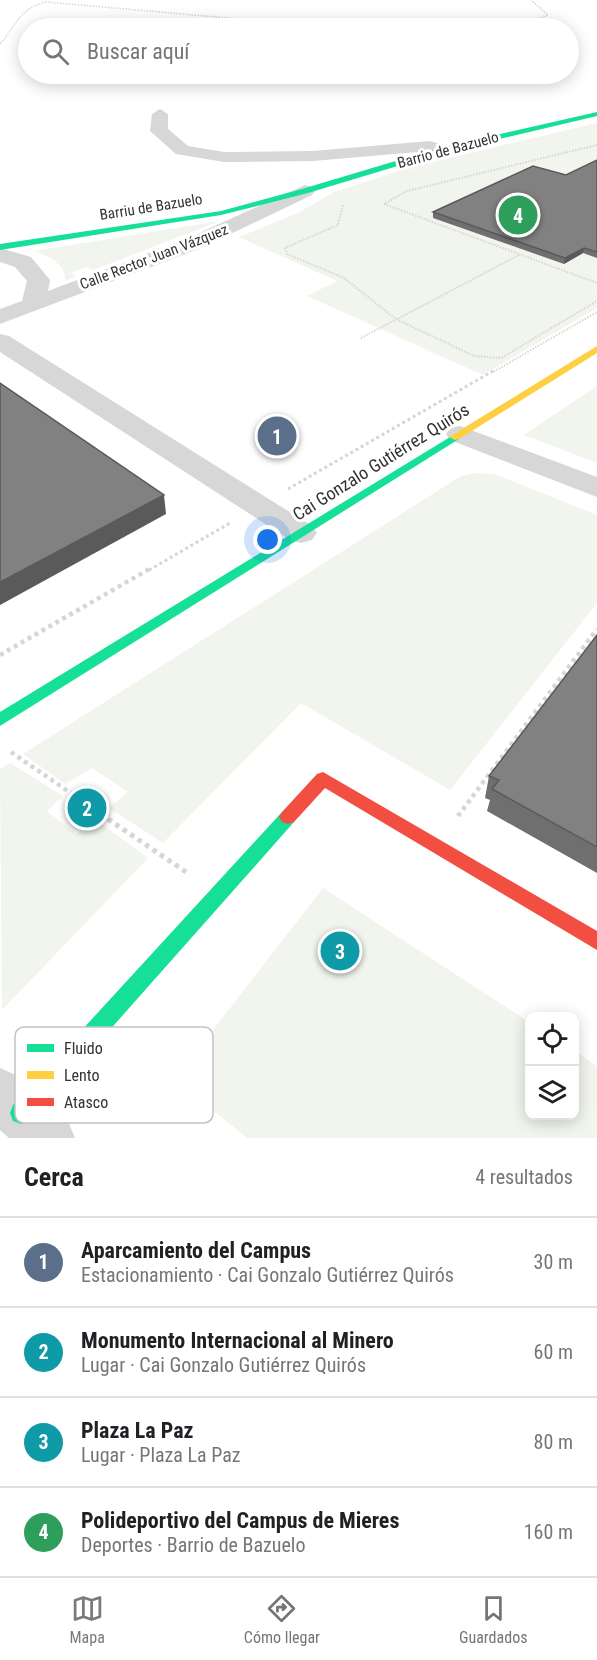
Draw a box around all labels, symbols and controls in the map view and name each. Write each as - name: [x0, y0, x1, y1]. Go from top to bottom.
- search box: [18, 18, 579, 84]
- icon: search: [39, 35, 72, 68]
- text: Buscar aquí: [87, 39, 190, 64]
- street label: Barrio de Bazuelo: [395, 128, 501, 172]
- street label: Barriu de Bazuelo: [98, 190, 204, 224]
- pin: 4: [498, 192, 538, 238]
- street label: Calle Rector Juan Vázquez: [77, 220, 231, 294]
- street label: Cai Gonzalo Gutiérrez Quirós: [289, 399, 473, 525]
- pin: 1: [258, 414, 296, 458]
- your location: [253, 525, 282, 554]
- pin: 2: [68, 786, 106, 830]
- pin: 3: [320, 928, 360, 974]
- map controls: [525, 1012, 579, 1120]
- button: locate: [525, 1012, 579, 1066]
- legend: [15, 1027, 213, 1123]
- text: Fluido: [64, 1039, 103, 1058]
- text: Lento: [64, 1066, 99, 1085]
- button: layers: [525, 1066, 579, 1120]
- text: Atasco: [64, 1093, 108, 1112]
- text: Cerca: [24, 1162, 84, 1192]
- text: 4 resultados: [475, 1165, 573, 1189]
- text: Aparcamiento del Campus: [81, 1238, 311, 1263]
- text: 1: [38, 1250, 49, 1274]
- text: 30 m: [534, 1250, 573, 1274]
- text: Estacionamiento · Cai Gonzalo Gutiérrez Quirós: [81, 1263, 454, 1287]
- text: Monumento Internacional al Minero: [81, 1328, 394, 1353]
- text: 2: [38, 1340, 49, 1364]
- text: 60 m: [534, 1340, 573, 1364]
- text: Lugar · Cai Gonzalo Gutiérrez Quirós: [81, 1353, 366, 1377]
- text: Plaza La Paz: [81, 1418, 193, 1443]
- text: 3: [38, 1430, 49, 1454]
- text: 80 m: [534, 1430, 573, 1454]
- text: Lugar · Plaza La Paz: [81, 1443, 241, 1467]
- text: Polideportivo del Campus de Mieres: [81, 1508, 399, 1533]
- text: 4: [38, 1520, 49, 1544]
- text: 160 m: [524, 1520, 573, 1544]
- text: Deportes · Barrio de Bazuelo: [81, 1533, 305, 1557]
- tab: Mapa: [70, 1592, 105, 1647]
- tab: Cómo llegar: [244, 1592, 320, 1647]
- tab: Guardados: [459, 1592, 527, 1647]

